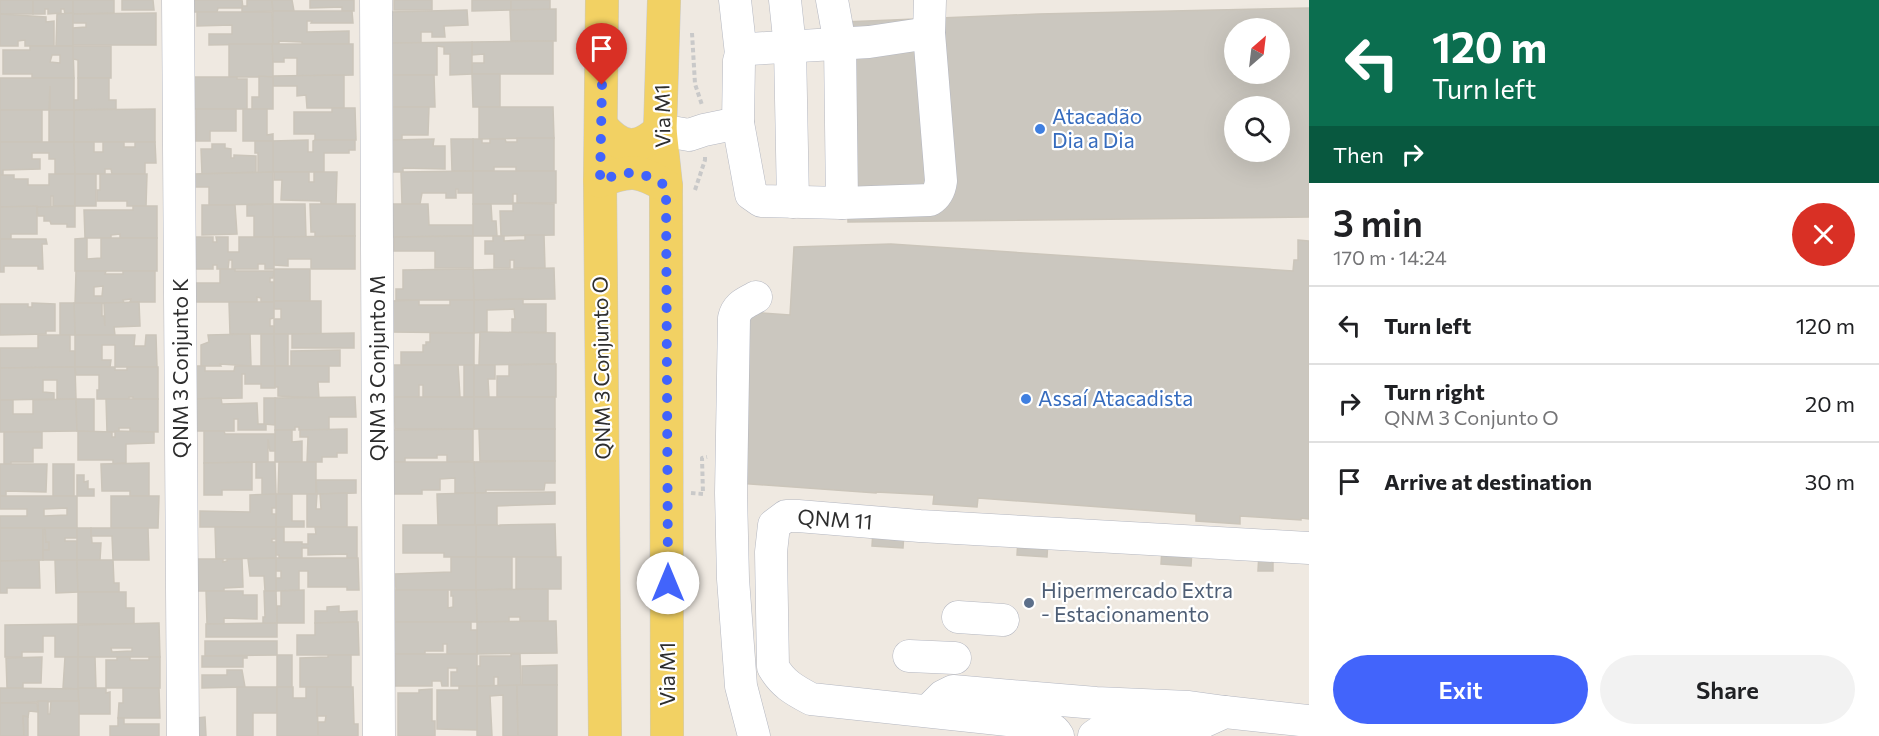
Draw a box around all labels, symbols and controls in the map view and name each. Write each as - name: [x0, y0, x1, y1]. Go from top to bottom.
- north arrow: [1224, 18, 1290, 84]
- map controls: [1224, 18, 1290, 162]
- text: 120 m: [1432, 20, 1547, 72]
- pin: [576, 23, 627, 85]
- icon: left: [1333, 24, 1411, 102]
- icon: arrive: [585, 32, 618, 65]
- text: Turn left: [1432, 72, 1536, 105]
- street label: Via M1: [648, 84, 675, 148]
- button: search: [1224, 96, 1290, 162]
- place label: Atacadão Dia a Dia: [1052, 103, 1142, 152]
- marker: Atacadão Dia a Dia: [1033, 122, 1047, 136]
- icon: right: [1396, 138, 1429, 171]
- text: Then: [1333, 141, 1384, 168]
- text: 3 min: [1333, 200, 1423, 244]
- button: close: [1792, 203, 1855, 266]
- text: 170 m · 14:24: [1333, 245, 1447, 269]
- street label: QNM 3 Conjunto M: [364, 275, 389, 461]
- street label: QNM 3 Conjunto O: [586, 276, 615, 460]
- street label: QNM 3 Conjunto K: [167, 278, 192, 458]
- icon: left: [1333, 309, 1366, 342]
- text: Turn left: [1384, 312, 1471, 339]
- text: 120 m: [1796, 312, 1855, 339]
- text: Turn right: [1384, 378, 1485, 405]
- place label: Assaí Atacadista: [1038, 385, 1193, 410]
- icon: right: [1333, 387, 1366, 420]
- text: 20 m: [1805, 390, 1855, 417]
- marker: Assaí Atacadista: [1019, 392, 1033, 406]
- text: QNM 3 Conjunto O: [1384, 405, 1559, 429]
- icon: arrive: [1333, 465, 1366, 498]
- text: Arrive at destination: [1384, 468, 1592, 495]
- text: 30 m: [1805, 468, 1855, 495]
- street label: QNM 11: [797, 503, 873, 534]
- position arrow: [636, 551, 700, 615]
- place label: Hipermercado Extra - Estacionamento: [1041, 577, 1233, 626]
- marker: Hipermercado Extra - Estacionamento: [1022, 596, 1036, 610]
- street label: Via M1: [654, 642, 679, 706]
- button: Exit: [1333, 655, 1588, 724]
- button: Share: [1600, 655, 1855, 724]

